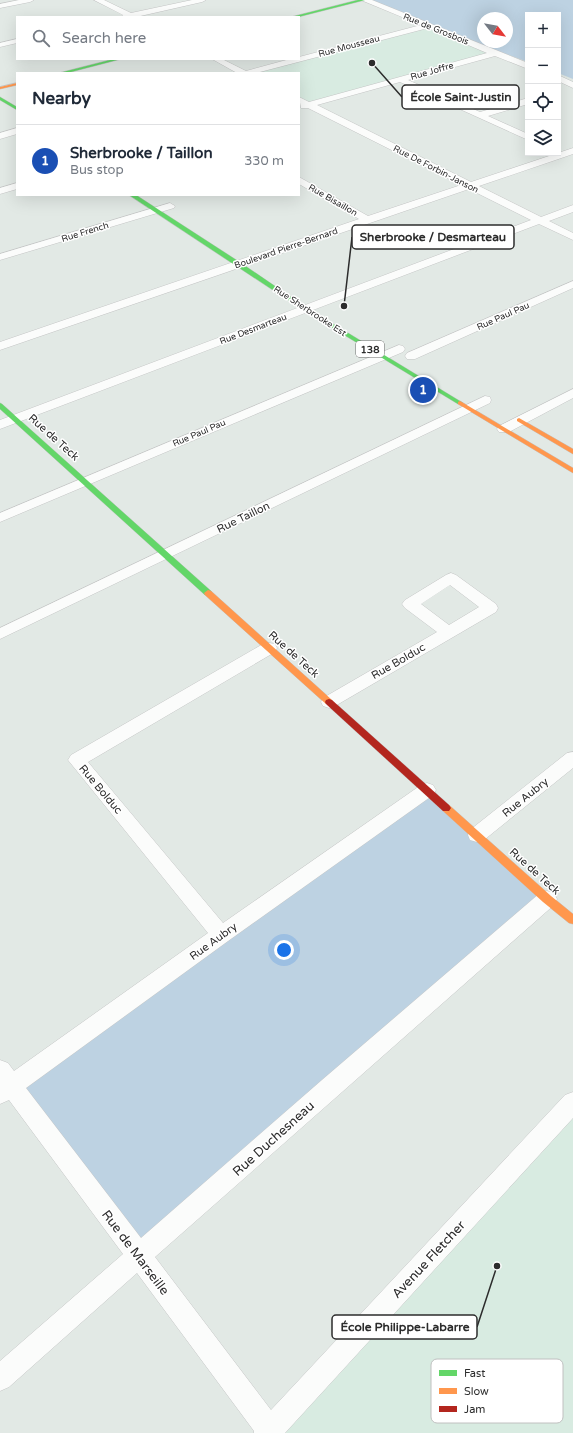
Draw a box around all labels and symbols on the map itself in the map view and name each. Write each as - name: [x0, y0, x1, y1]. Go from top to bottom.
- street label: Rue de Grosbois: [401, 11, 470, 48]
- north arrow: [477, 12, 513, 48]
- street label: Rue Mousseau: [317, 33, 381, 60]
- street label: Rue Joffre: [409, 60, 455, 83]
- callout: École Saint-Justin: [402, 85, 519, 109]
- text: École Saint-Justin: [410, 90, 512, 104]
- street label: Rue De Forbin-Janson: [391, 143, 480, 196]
- street label: Rue Bisaillon: [306, 182, 359, 219]
- street label: Rue French: [60, 220, 110, 245]
- callout: Sherbrooke / Desmarteau: [352, 225, 514, 249]
- street label: Boulevard Pierre-Bernard: [233, 226, 339, 271]
- text: Sherbrooke / Desmarteau: [360, 230, 506, 244]
- street label: Rue Sherbrooke Est: [271, 284, 349, 339]
- street label: Rue Paul Pau: [475, 300, 531, 333]
- street label: Rue Desmarteau: [218, 312, 288, 347]
- road number: 138: [356, 341, 384, 357]
- pin: 1: [410, 375, 436, 405]
- street label: Rue de Teck: [26, 411, 82, 464]
- street label: Rue Paul Pau: [171, 417, 227, 450]
- street label: Rue Taillon: [215, 499, 272, 536]
- street label: Rue de Teck: [266, 628, 322, 681]
- street label: Rue Bolduc: [369, 641, 428, 682]
- street label: Rue Bolduc: [76, 762, 125, 817]
- street label: Rue Aubry: [500, 775, 551, 820]
- street label: Rue de Teck: [507, 845, 563, 898]
- street label: Rue Aubry: [187, 920, 240, 963]
- your location: [274, 940, 294, 960]
- street label: Rue Duchesneau: [230, 1098, 318, 1180]
- street label: Rue de Marseille: [98, 1207, 172, 1298]
- street label: Avenue Fletcher: [389, 1218, 469, 1302]
- callout: École Philippe-Labarre: [332, 1315, 477, 1339]
- text: École Philippe-Labarre: [341, 1320, 470, 1335]
- legend: [431, 1359, 563, 1423]
- text: Fast: [464, 1367, 485, 1380]
- text: Slow: [464, 1385, 489, 1398]
- text: Jam: [464, 1403, 485, 1416]

